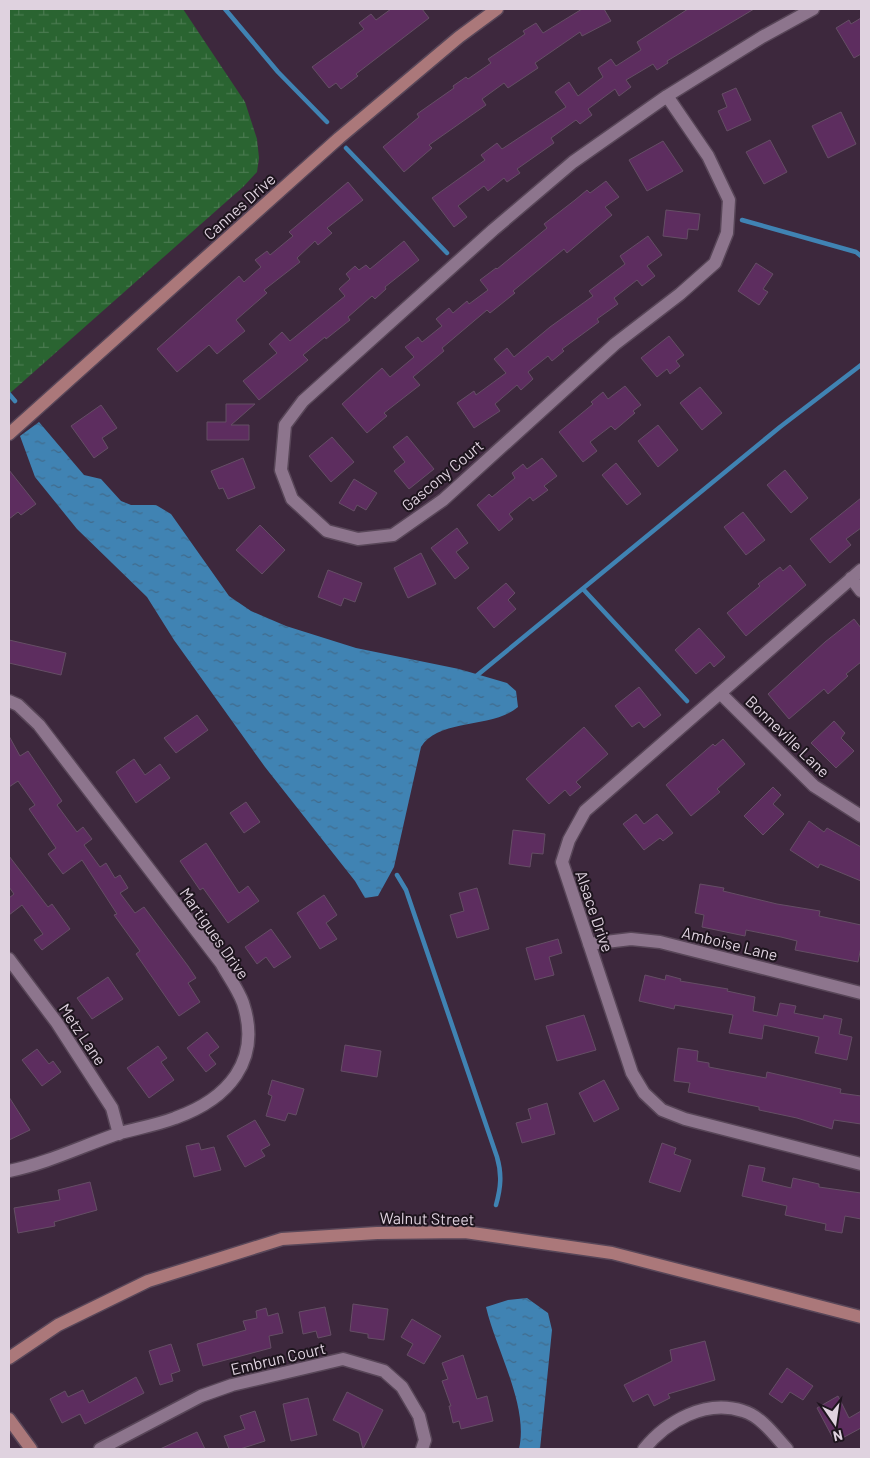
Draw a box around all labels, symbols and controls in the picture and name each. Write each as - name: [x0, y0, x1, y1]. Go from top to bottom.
- street label: Cannes Drive: [199, 169, 279, 243]
- street label: Gascony Court: [397, 435, 487, 515]
- street label: Bonneville Lane: [742, 691, 834, 781]
- street label: Alsace Drive: [572, 868, 618, 954]
- street label: Martigues Drive: [176, 883, 254, 983]
- street label: Amboise Lane: [680, 922, 780, 964]
- street label: Metz Lane: [55, 1000, 111, 1068]
- street label: Walnut Street: [379, 1208, 475, 1228]
- street label: Embrun Court: [229, 1338, 327, 1378]
- north arrow: [810, 1398, 860, 1448]
- text: N: [832, 1427, 844, 1445]

